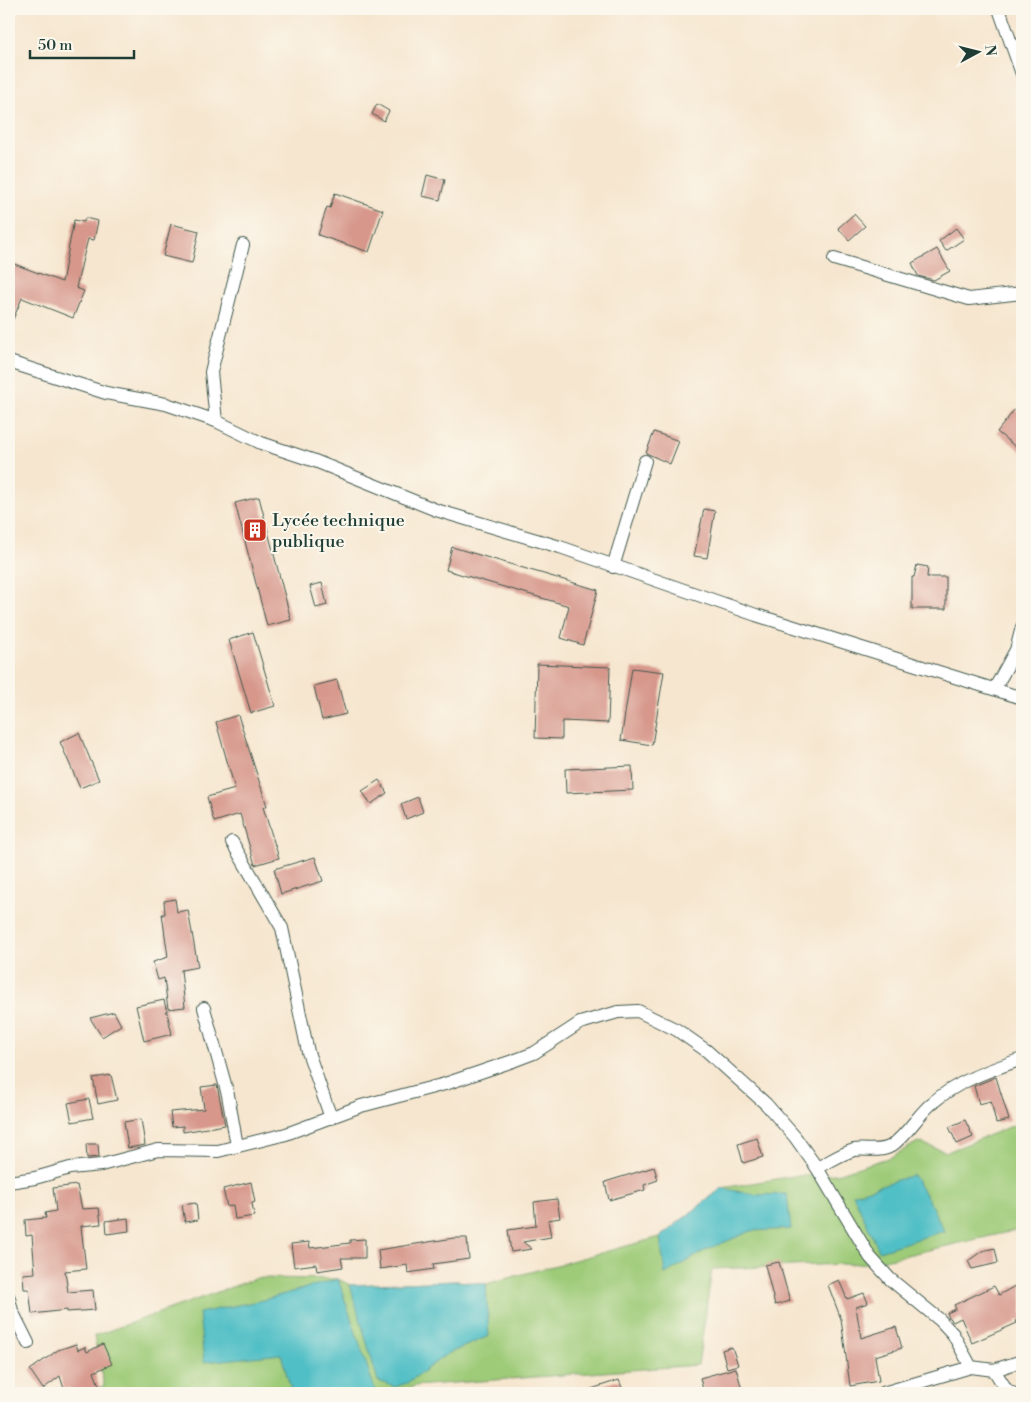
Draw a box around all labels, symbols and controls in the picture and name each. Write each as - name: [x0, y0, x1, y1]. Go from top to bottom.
- scale bar: [30, 28, 134, 60]
- north arrow: [954, 28, 1004, 78]
- text: 50 m: [38, 36, 72, 55]
- text: N: [980, 44, 1000, 57]
- place label: Lycée technique publique: [272, 509, 405, 553]
- building icon: Lycée technique publique: [242, 517, 268, 543]

